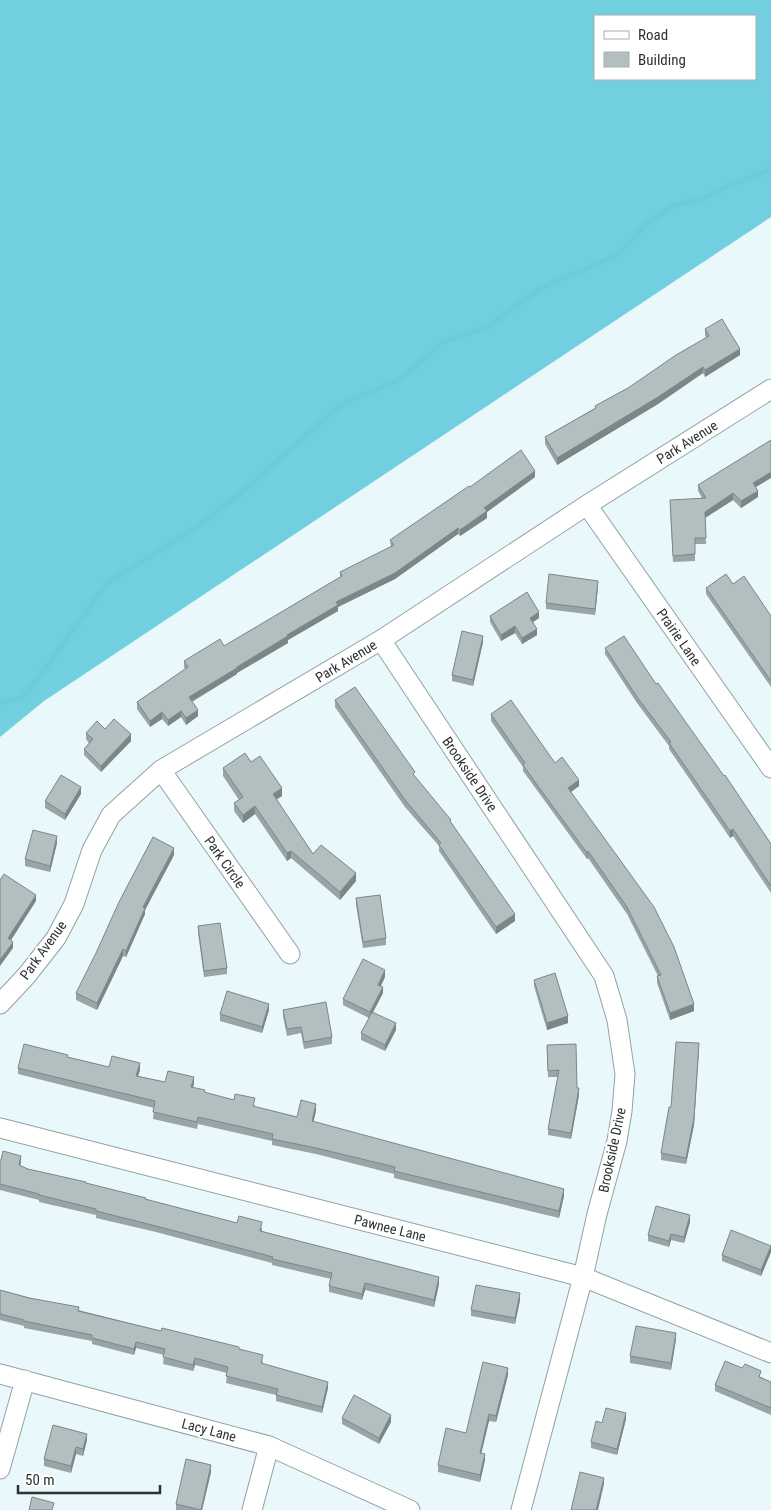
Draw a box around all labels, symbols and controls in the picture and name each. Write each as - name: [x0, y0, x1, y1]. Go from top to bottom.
- legend: [594, 15, 756, 80]
- text: Road: [638, 26, 668, 44]
- text: Building: [638, 51, 686, 69]
- street label: Park Avenue: [654, 417, 721, 467]
- street label: Prairie Lane: [654, 606, 705, 669]
- street label: Park Avenue: [313, 636, 380, 685]
- street label: Brookside Drive: [439, 734, 501, 815]
- street label: Park Circle: [201, 833, 249, 891]
- street label: Park Avenue: [16, 917, 70, 982]
- street label: Brookside Drive: [595, 1106, 629, 1194]
- street label: Pawnee Lane: [352, 1211, 428, 1245]
- street label: Lacy Lane: [180, 1415, 238, 1445]
- scale bar: [18, 1462, 160, 1494]
- text: 50 m: [25, 1471, 55, 1489]

